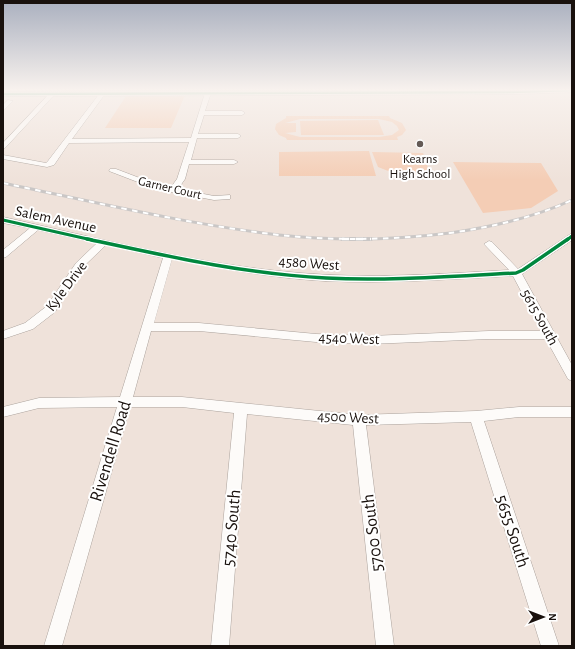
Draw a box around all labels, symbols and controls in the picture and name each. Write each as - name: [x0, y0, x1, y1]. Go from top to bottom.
- marker: Kearns High School: [415, 139, 425, 149]
- place label: Kearns High School: [390, 153, 450, 181]
- street label: Garner Court: [137, 175, 203, 202]
- street label: Salem Avenue: [14, 204, 98, 235]
- street label: 4580 West: [278, 254, 340, 273]
- street label: Kyle Drive: [43, 258, 90, 314]
- street label: 5615 South: [518, 287, 561, 348]
- street label: 4540 West: [318, 330, 380, 347]
- street label: Rivendell Road: [87, 399, 135, 504]
- street label: 4500 West: [317, 408, 379, 427]
- street label: 5740 South: [220, 489, 244, 567]
- street label: 5700 South: [359, 493, 387, 573]
- street label: 5655 South: [492, 493, 532, 570]
- north arrow: [523, 597, 563, 637]
- text: N: [547, 613, 558, 621]

